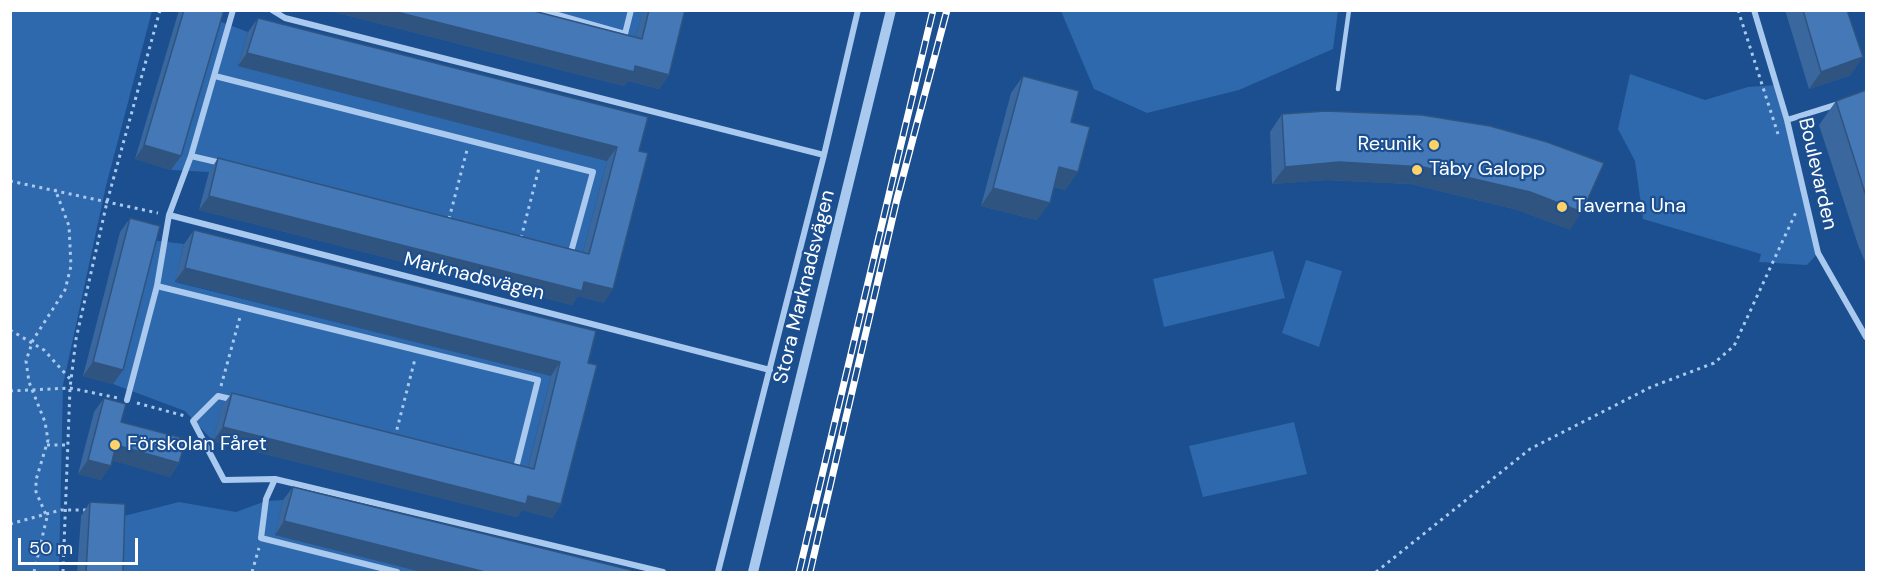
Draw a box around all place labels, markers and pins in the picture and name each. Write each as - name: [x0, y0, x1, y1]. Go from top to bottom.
- place label: Re:unik: [1358, 133, 1422, 157]
- marker: Re:unik: [1427, 138, 1441, 152]
- place label: Täby Galopp: [1429, 158, 1545, 182]
- marker: Täby Galopp: [1410, 163, 1424, 177]
- place label: Taverna Una: [1574, 195, 1686, 219]
- marker: Taverna Una: [1555, 200, 1569, 214]
- place label: Förskolan Fåret: [127, 433, 267, 457]
- marker: Förskolan Fåret: [108, 438, 122, 452]

